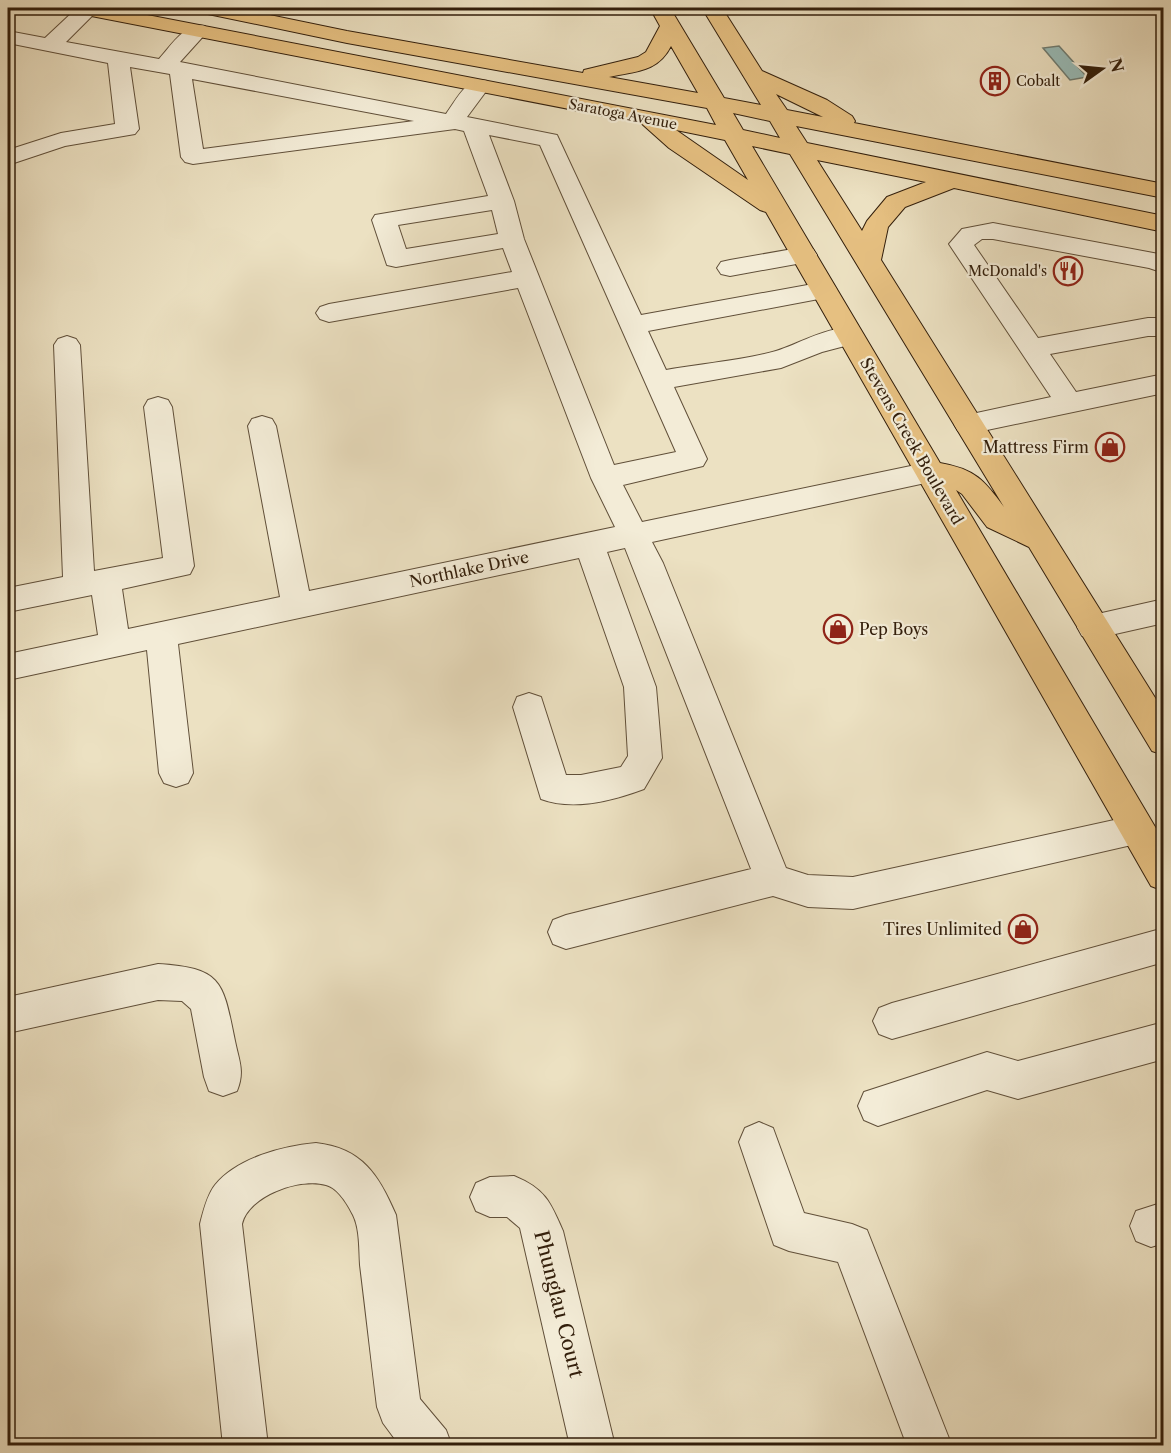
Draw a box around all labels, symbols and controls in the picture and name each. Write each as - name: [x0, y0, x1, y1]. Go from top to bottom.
- north arrow: [1072, 39, 1132, 99]
- text: N: [1105, 56, 1128, 75]
- building icon: Cobalt: [979, 65, 1011, 97]
- place label: Cobalt: [1016, 72, 1060, 90]
- street label: Saratoga Avenue: [567, 95, 679, 133]
- restaurant icon: McDonald's: [1052, 255, 1084, 287]
- place label: McDonald's: [968, 262, 1047, 280]
- street label: Stevens Creek Boulevard: [856, 354, 968, 528]
- shop icon: Mattress Firm: [1094, 431, 1126, 463]
- place label: Mattress Firm: [983, 437, 1089, 457]
- street label: Northlake Drive: [407, 547, 531, 591]
- shop icon: Pep Boys: [822, 613, 854, 645]
- place label: Pep Boys: [859, 619, 928, 639]
- shop icon: Tires Unlimited: [1007, 913, 1039, 945]
- place label: Tires Unlimited: [883, 919, 1002, 939]
- street label: Phunglau Court: [529, 1228, 589, 1380]

